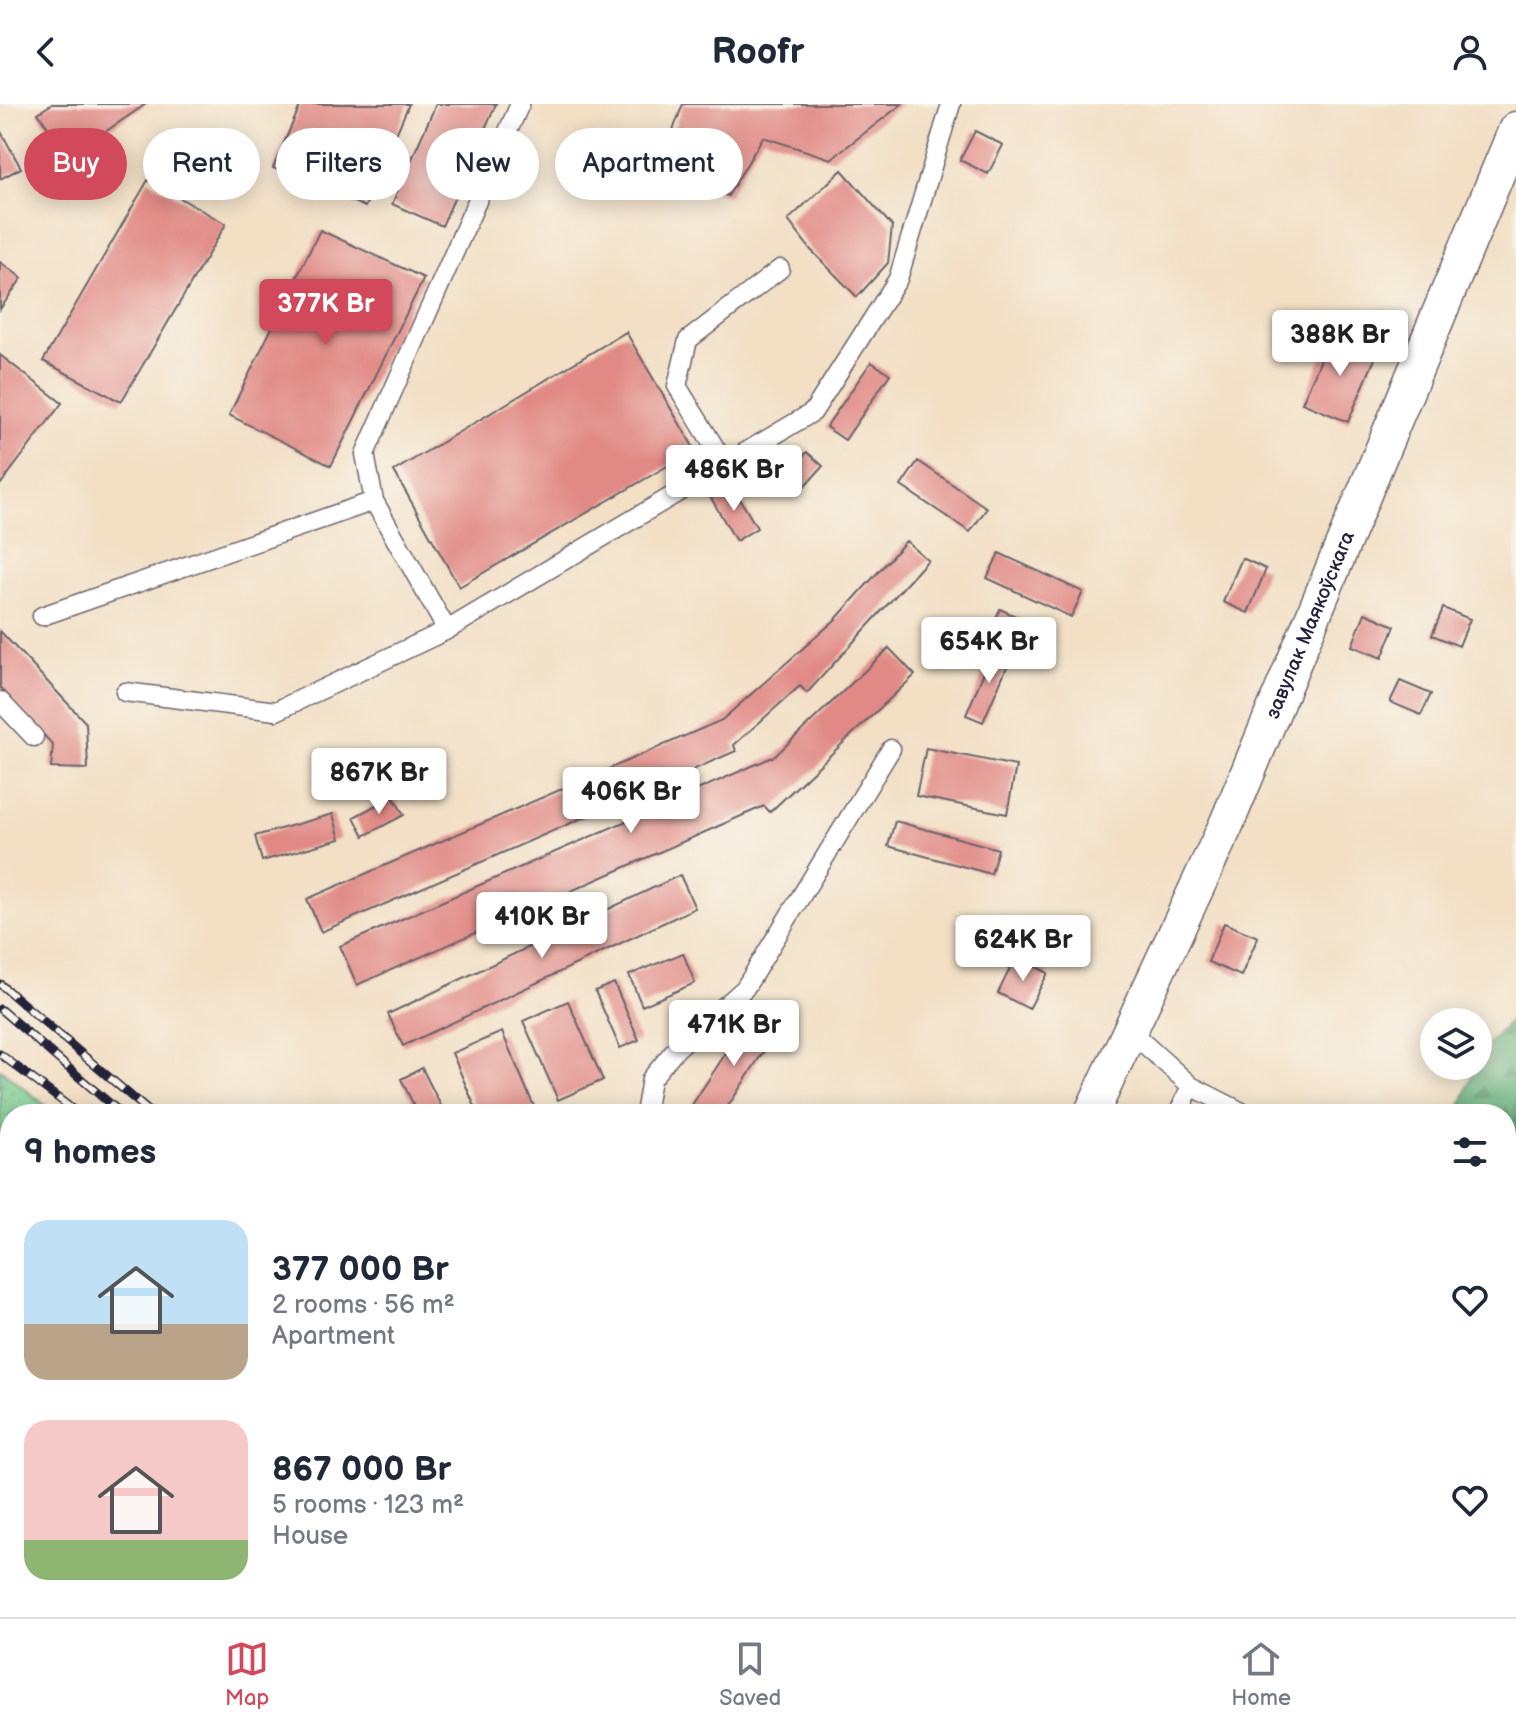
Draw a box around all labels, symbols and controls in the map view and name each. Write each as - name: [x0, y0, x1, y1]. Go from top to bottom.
- icon: back: [24, 30, 68, 74]
- icon: person: [1448, 30, 1492, 74]
- text: Roofr: [712, 31, 804, 74]
- chip: Buy: [24, 128, 127, 200]
- chip: Rent: [143, 128, 260, 200]
- chip: Filters: [276, 128, 410, 200]
- chip: New: [426, 128, 539, 200]
- chip: Apartment: [555, 128, 743, 200]
- pin: 377K Br: [252, 279, 400, 347]
- text: 377K Br: [277, 289, 375, 320]
- pin: 388K Br: [1266, 310, 1414, 378]
- text: 388K Br: [1290, 320, 1390, 351]
- pin: 486K Br: [660, 445, 808, 513]
- text: 486K Br: [684, 455, 784, 486]
- street label: завулак Маякоўскага: [1261, 527, 1360, 723]
- pin: 654K Br: [915, 617, 1063, 685]
- text: 654K Br: [939, 627, 1039, 658]
- pin: 867K Br: [305, 748, 453, 816]
- text: 867K Br: [329, 758, 429, 789]
- pin: 406K Br: [557, 767, 705, 835]
- text: 406K Br: [581, 777, 681, 808]
- pin: 410K Br: [468, 892, 616, 960]
- text: 410K Br: [494, 902, 590, 933]
- pin: 624K Br: [949, 915, 1097, 983]
- text: 624K Br: [973, 925, 1073, 956]
- pin: 471K Br: [660, 1000, 808, 1068]
- map controls: [1420, 1008, 1492, 1080]
- button: layers: [1420, 1008, 1492, 1080]
- text: 471K Br: [687, 1010, 781, 1041]
- icon: filters: [1448, 1130, 1492, 1174]
- text: 9 homes: [24, 1132, 156, 1173]
- text: 377 000 Br: [272, 1249, 449, 1290]
- icon: home: [88, 1252, 184, 1348]
- icon: heart: [1448, 1278, 1492, 1322]
- text: 2 rooms · 56 m²: [272, 1290, 455, 1321]
- text: Apartment: [272, 1321, 395, 1352]
- text: 867 000 Br: [272, 1449, 451, 1490]
- icon: home: [88, 1452, 184, 1548]
- icon: heart: [1448, 1478, 1492, 1522]
- text: 5 rooms · 123 m²: [272, 1490, 464, 1521]
- text: House: [272, 1521, 348, 1552]
- tab: Map: [225, 1637, 269, 1712]
- tab: Saved: [719, 1637, 781, 1712]
- tab: Home: [1231, 1637, 1291, 1712]

